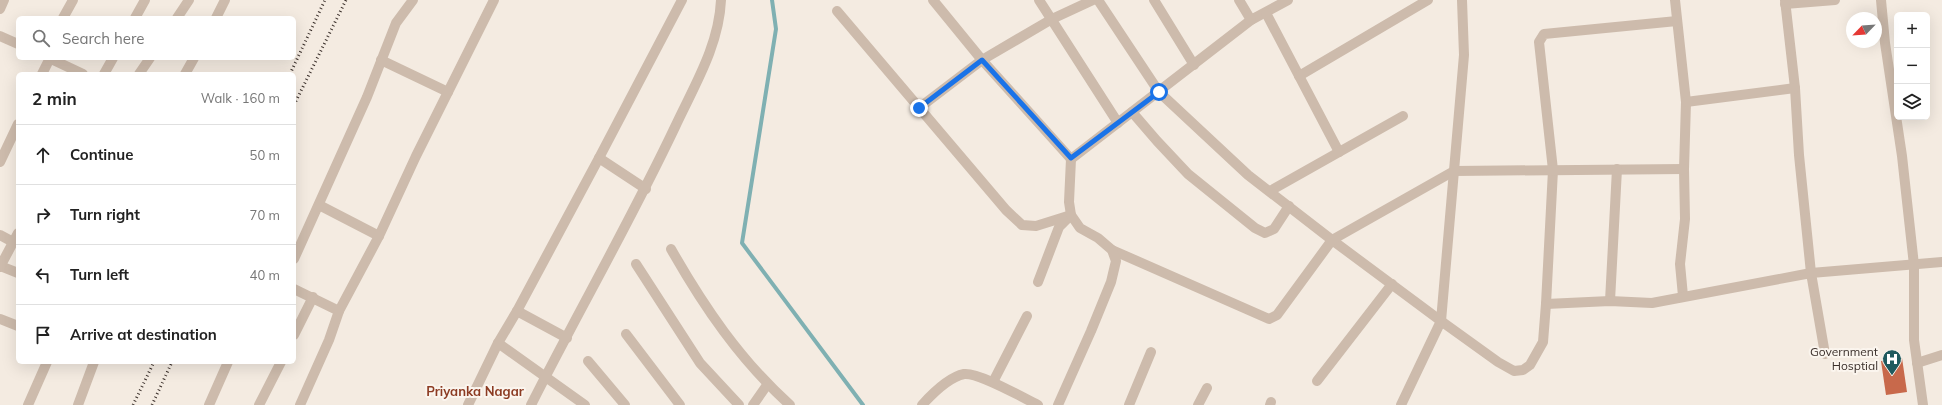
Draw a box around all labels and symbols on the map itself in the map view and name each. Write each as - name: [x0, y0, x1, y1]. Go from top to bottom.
- north arrow: [1846, 12, 1882, 48]
- route start: [1150, 83, 1168, 101]
- route end: [910, 99, 928, 117]
- place label: Government Hosptial: [1810, 344, 1878, 373]
- hospital icon: Government Hosptial: [1881, 348, 1903, 376]
- district label: Priyanka Nagar: [426, 383, 525, 400]

